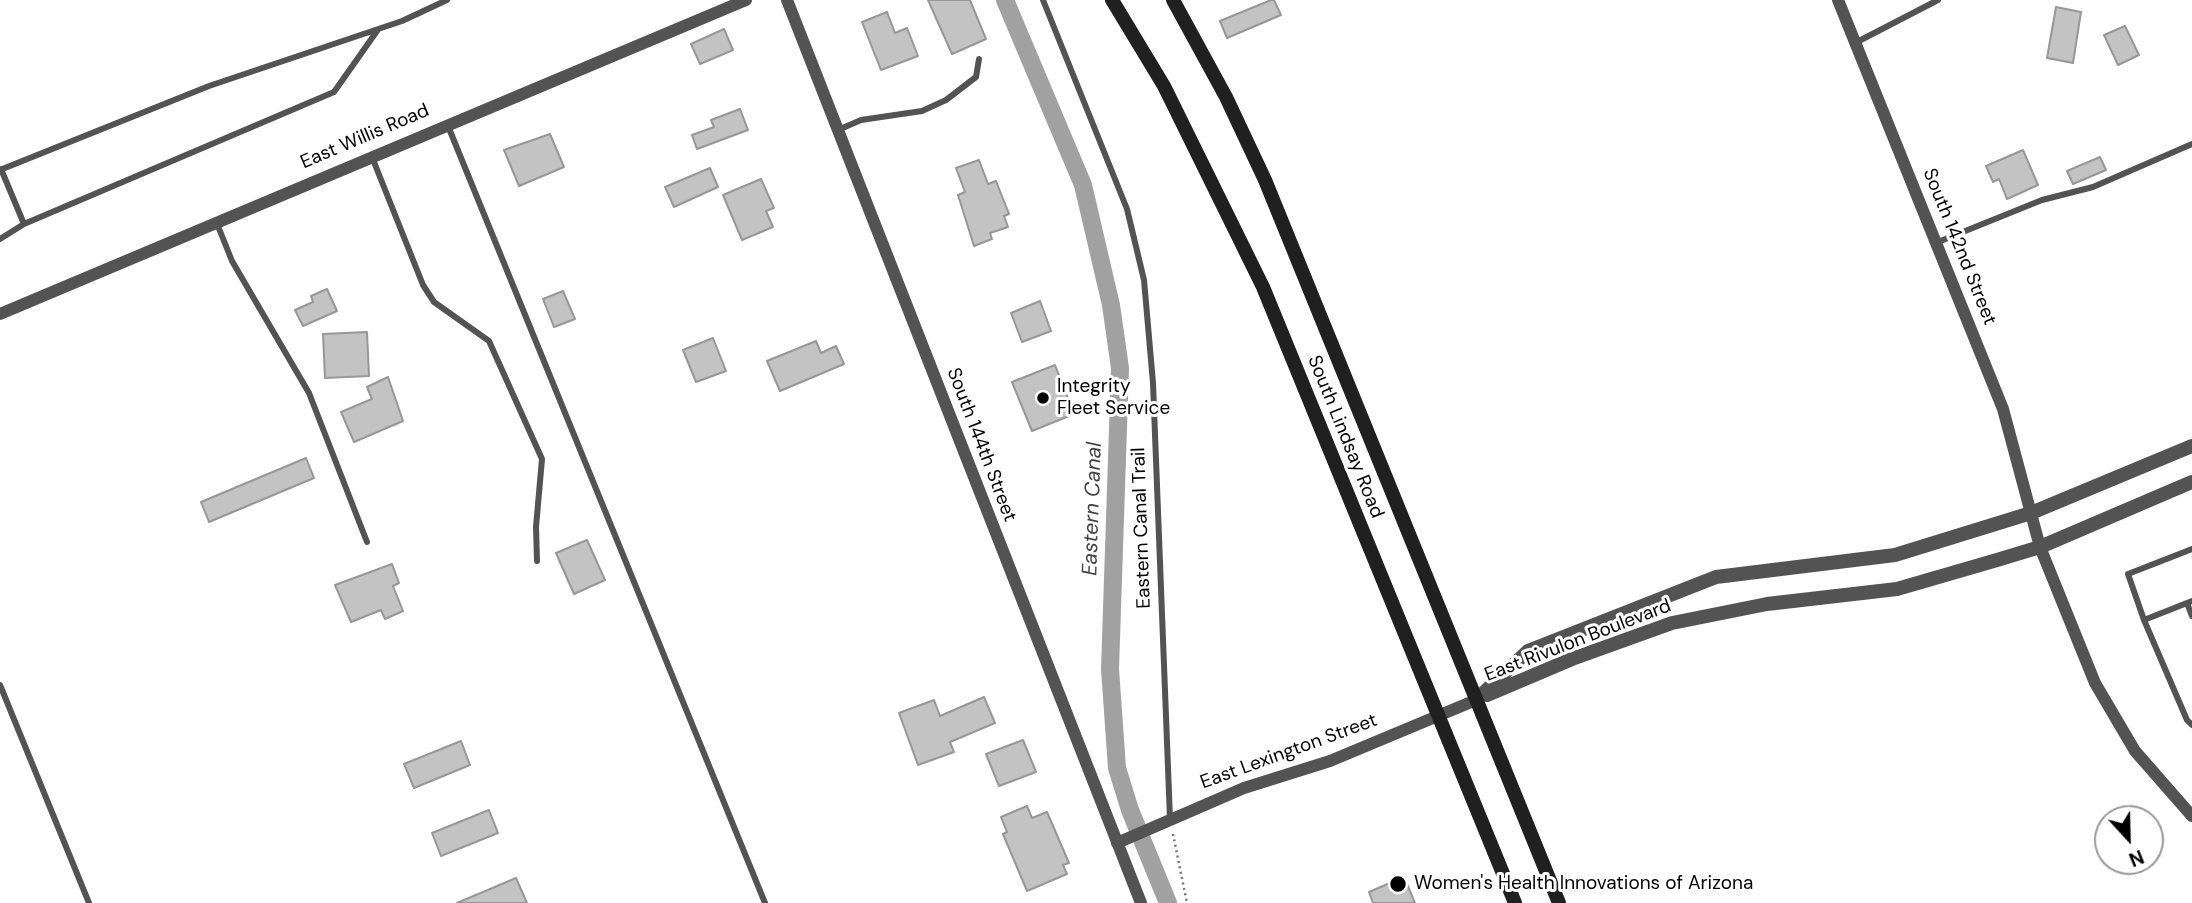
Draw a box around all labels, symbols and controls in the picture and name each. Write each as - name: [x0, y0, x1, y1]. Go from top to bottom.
- street label: East Willis Road: [297, 100, 433, 174]
- street label: South 142nd Street: [1917, 165, 2001, 329]
- street label: South Lindsay Road: [1302, 352, 1388, 522]
- street label: South 144th Street: [941, 365, 1021, 525]
- place label: Integrity Fleet Service: [1057, 376, 1170, 420]
- marker: Integrity Fleet Service: [1035, 390, 1051, 406]
- water label: Eastern Canal: [1078, 442, 1108, 576]
- street label: Eastern Canal Trail: [1128, 447, 1156, 609]
- street label: East Rivulon Boulevard: [1482, 595, 1674, 687]
- street label: East Lexington Street: [1198, 709, 1380, 795]
- north arrow: [2094, 805, 2164, 875]
- text: N: [2125, 844, 2147, 872]
- place label: Women's Health Innovations of Arizona: [1414, 873, 1753, 895]
- marker: Women's Health Innovations of Arizona: [1388, 874, 1408, 894]

